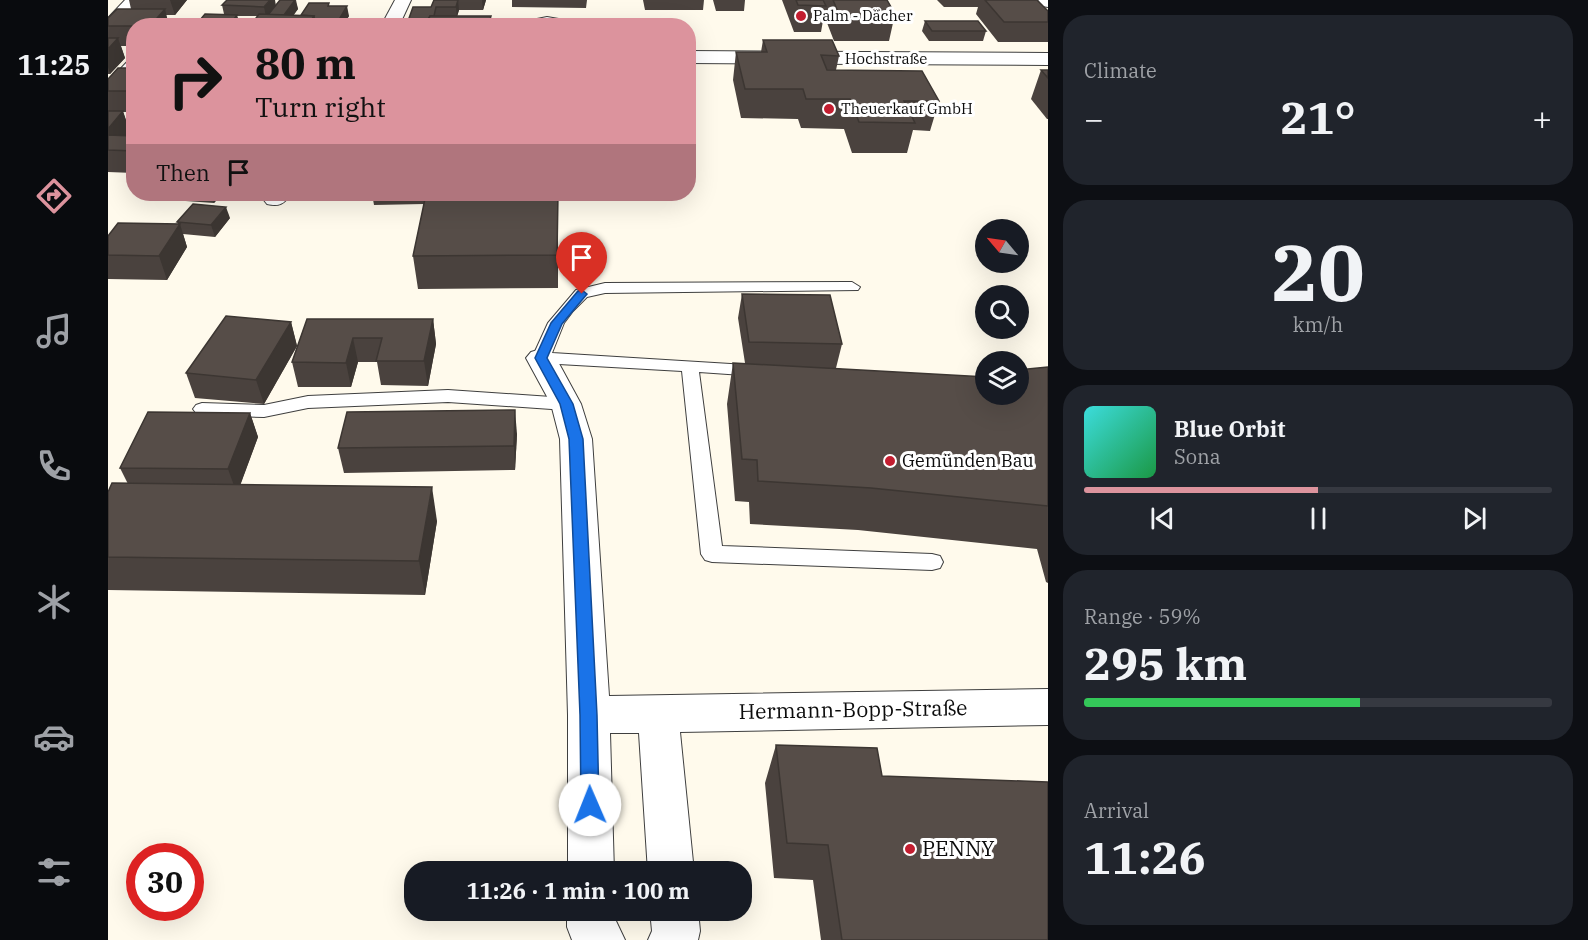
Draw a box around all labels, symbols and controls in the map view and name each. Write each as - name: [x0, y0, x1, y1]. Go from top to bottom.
- place label: Palm - Dächer: [813, 6, 913, 25]
- marker: Palm - Dächer: [794, 9, 808, 23]
- text: 80 m: [255, 36, 356, 91]
- icon: right: [156, 42, 234, 120]
- text: 11:25: [18, 47, 90, 82]
- street label: Hochstraße: [845, 49, 927, 68]
- text: Climate: [1084, 57, 1157, 84]
- text: 21°: [1280, 88, 1356, 146]
- text: Turn right: [255, 89, 386, 124]
- text: −: [1084, 97, 1104, 140]
- text: +: [1532, 97, 1552, 140]
- place label: Theuerkauf GmbH: [841, 99, 973, 118]
- marker: Theuerkauf GmbH: [822, 102, 836, 116]
- icon: arrive: [222, 156, 255, 189]
- text: Then: [156, 158, 210, 187]
- icon: directions: [33, 175, 75, 217]
- north arrow: [975, 219, 1029, 273]
- map controls: [975, 219, 1029, 405]
- text: 20: [1271, 221, 1365, 322]
- pin: [556, 232, 607, 294]
- icon: arrive: [565, 241, 598, 274]
- button: search: [975, 285, 1029, 339]
- icon: music: [33, 310, 75, 352]
- text: km/h: [1293, 311, 1343, 338]
- button: layers: [975, 351, 1029, 405]
- text: Blue Orbit: [1174, 414, 1285, 443]
- text: Sona: [1174, 443, 1221, 470]
- icon: phone: [33, 445, 75, 487]
- place label: Gemünden Bau: [902, 449, 1034, 472]
- marker: Gemünden Bau: [883, 454, 897, 468]
- icon: previous: [1146, 502, 1179, 535]
- icon: pause: [1302, 502, 1335, 535]
- icon: next: [1458, 502, 1491, 535]
- icon: climate: [33, 581, 75, 623]
- text: Range · 59%: [1084, 603, 1201, 630]
- text: 295 km: [1084, 634, 1247, 692]
- street label: Hermann-Bopp-Straße: [738, 693, 968, 725]
- icon: car: [33, 716, 75, 758]
- position arrow: [558, 773, 622, 837]
- text: Arrival: [1084, 797, 1149, 824]
- text: 11:26: [1084, 828, 1206, 886]
- place label: PENNY: [922, 834, 995, 862]
- marker: PENNY: [903, 842, 917, 856]
- speed limit sign: 30: [126, 843, 204, 921]
- icon: filters: [33, 851, 75, 893]
- text: 11:26 · 1 min · 100 m: [466, 876, 690, 905]

